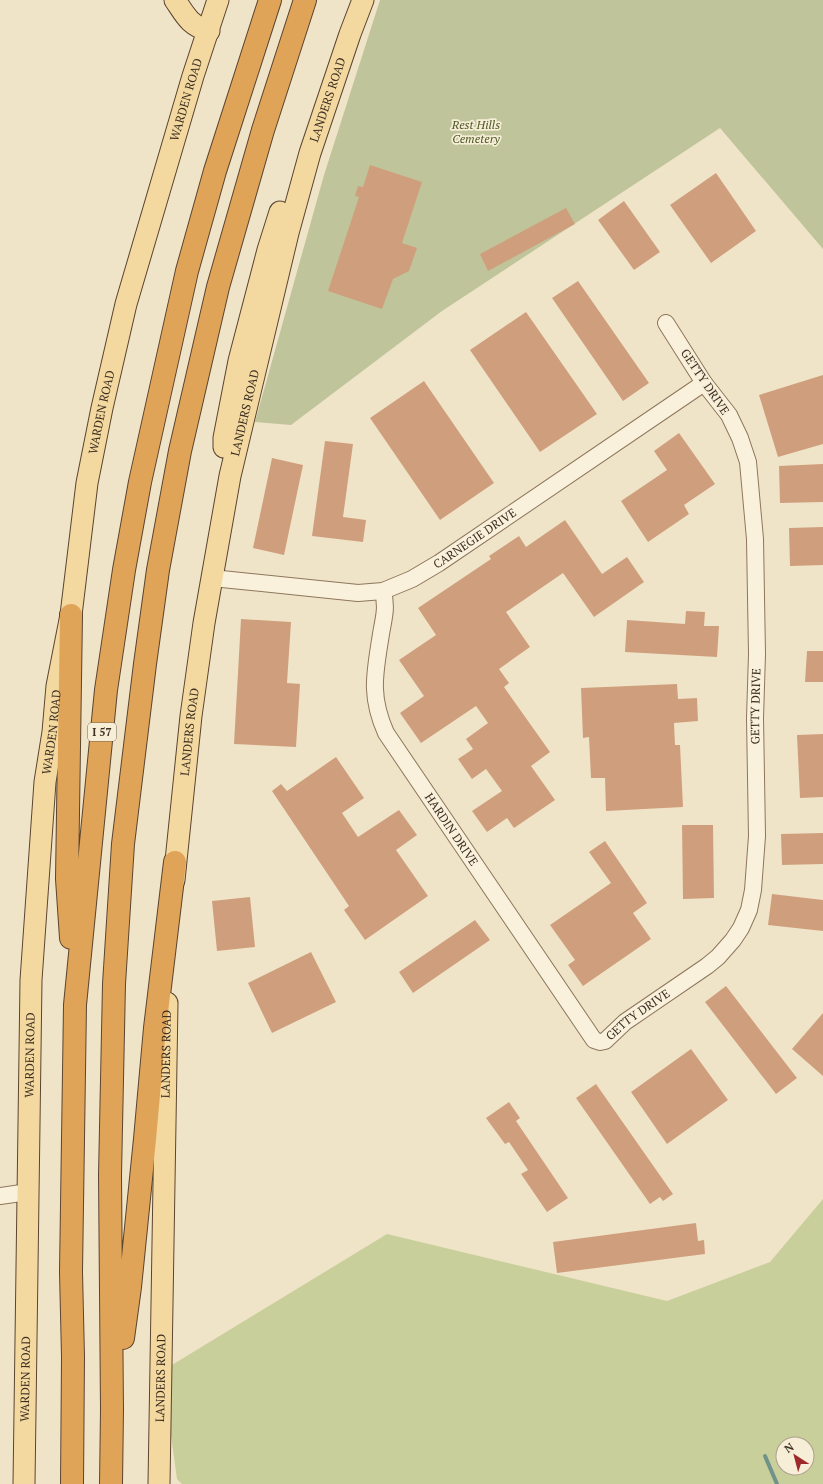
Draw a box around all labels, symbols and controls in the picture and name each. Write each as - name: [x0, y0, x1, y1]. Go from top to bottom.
- street label: LANDERS ROAD: [306, 55, 349, 144]
- street label: WARDEN ROAD: [166, 56, 205, 142]
- park label: Rest Hills Cemetery: [451, 117, 500, 146]
- street label: GETTY DRIVE: [678, 346, 733, 418]
- street label: LANDERS ROAD: [227, 368, 262, 457]
- street label: WARDEN ROAD: [85, 369, 117, 455]
- street label: CARNEGIE DRIVE: [430, 505, 519, 572]
- street label: GETTY DRIVE: [747, 668, 764, 745]
- street label: LANDERS ROAD: [177, 687, 202, 776]
- street label: WARDEN ROAD: [38, 689, 64, 775]
- road number: I 57: [88, 723, 116, 741]
- street label: HARDIN DRIVE: [422, 790, 482, 868]
- street label: GETTY DRIVE: [602, 986, 673, 1043]
- street label: LANDERS ROAD: [157, 1010, 174, 1098]
- street label: WARDEN ROAD: [21, 1012, 38, 1098]
- street label: LANDERS ROAD: [152, 1334, 168, 1422]
- street label: WARDEN ROAD: [17, 1336, 33, 1422]
- north arrow: [775, 1436, 815, 1476]
- text: N: [782, 1439, 797, 1456]

